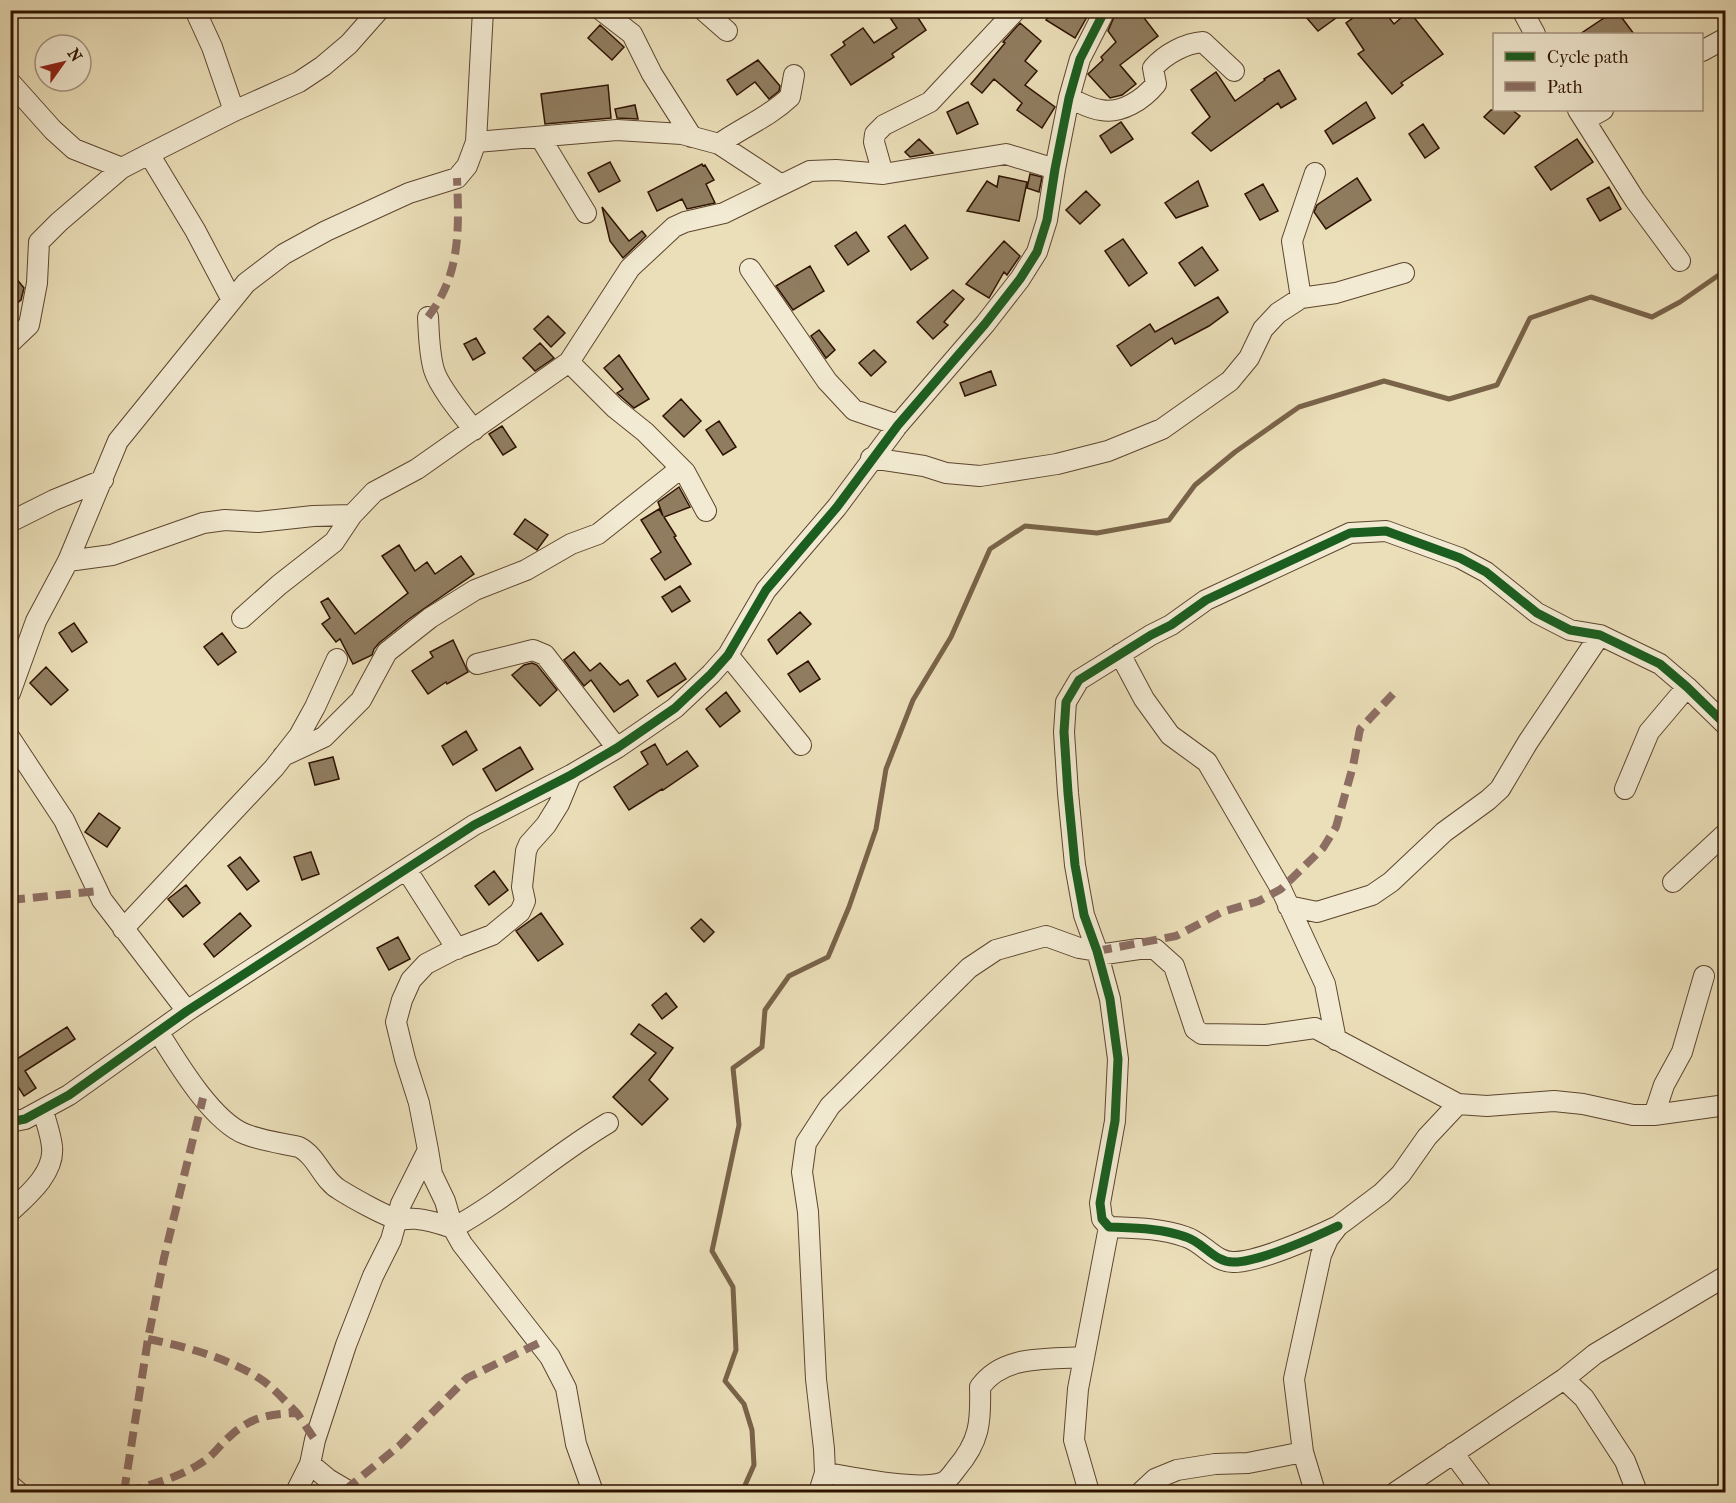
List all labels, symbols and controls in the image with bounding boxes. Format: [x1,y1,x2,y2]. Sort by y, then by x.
north arrow [33,33,93,93]
legend [1493,33,1703,111]
text: N [64,45,87,66]
text: Cycle path [1547,47,1628,68]
text: Path [1547,77,1583,98]

